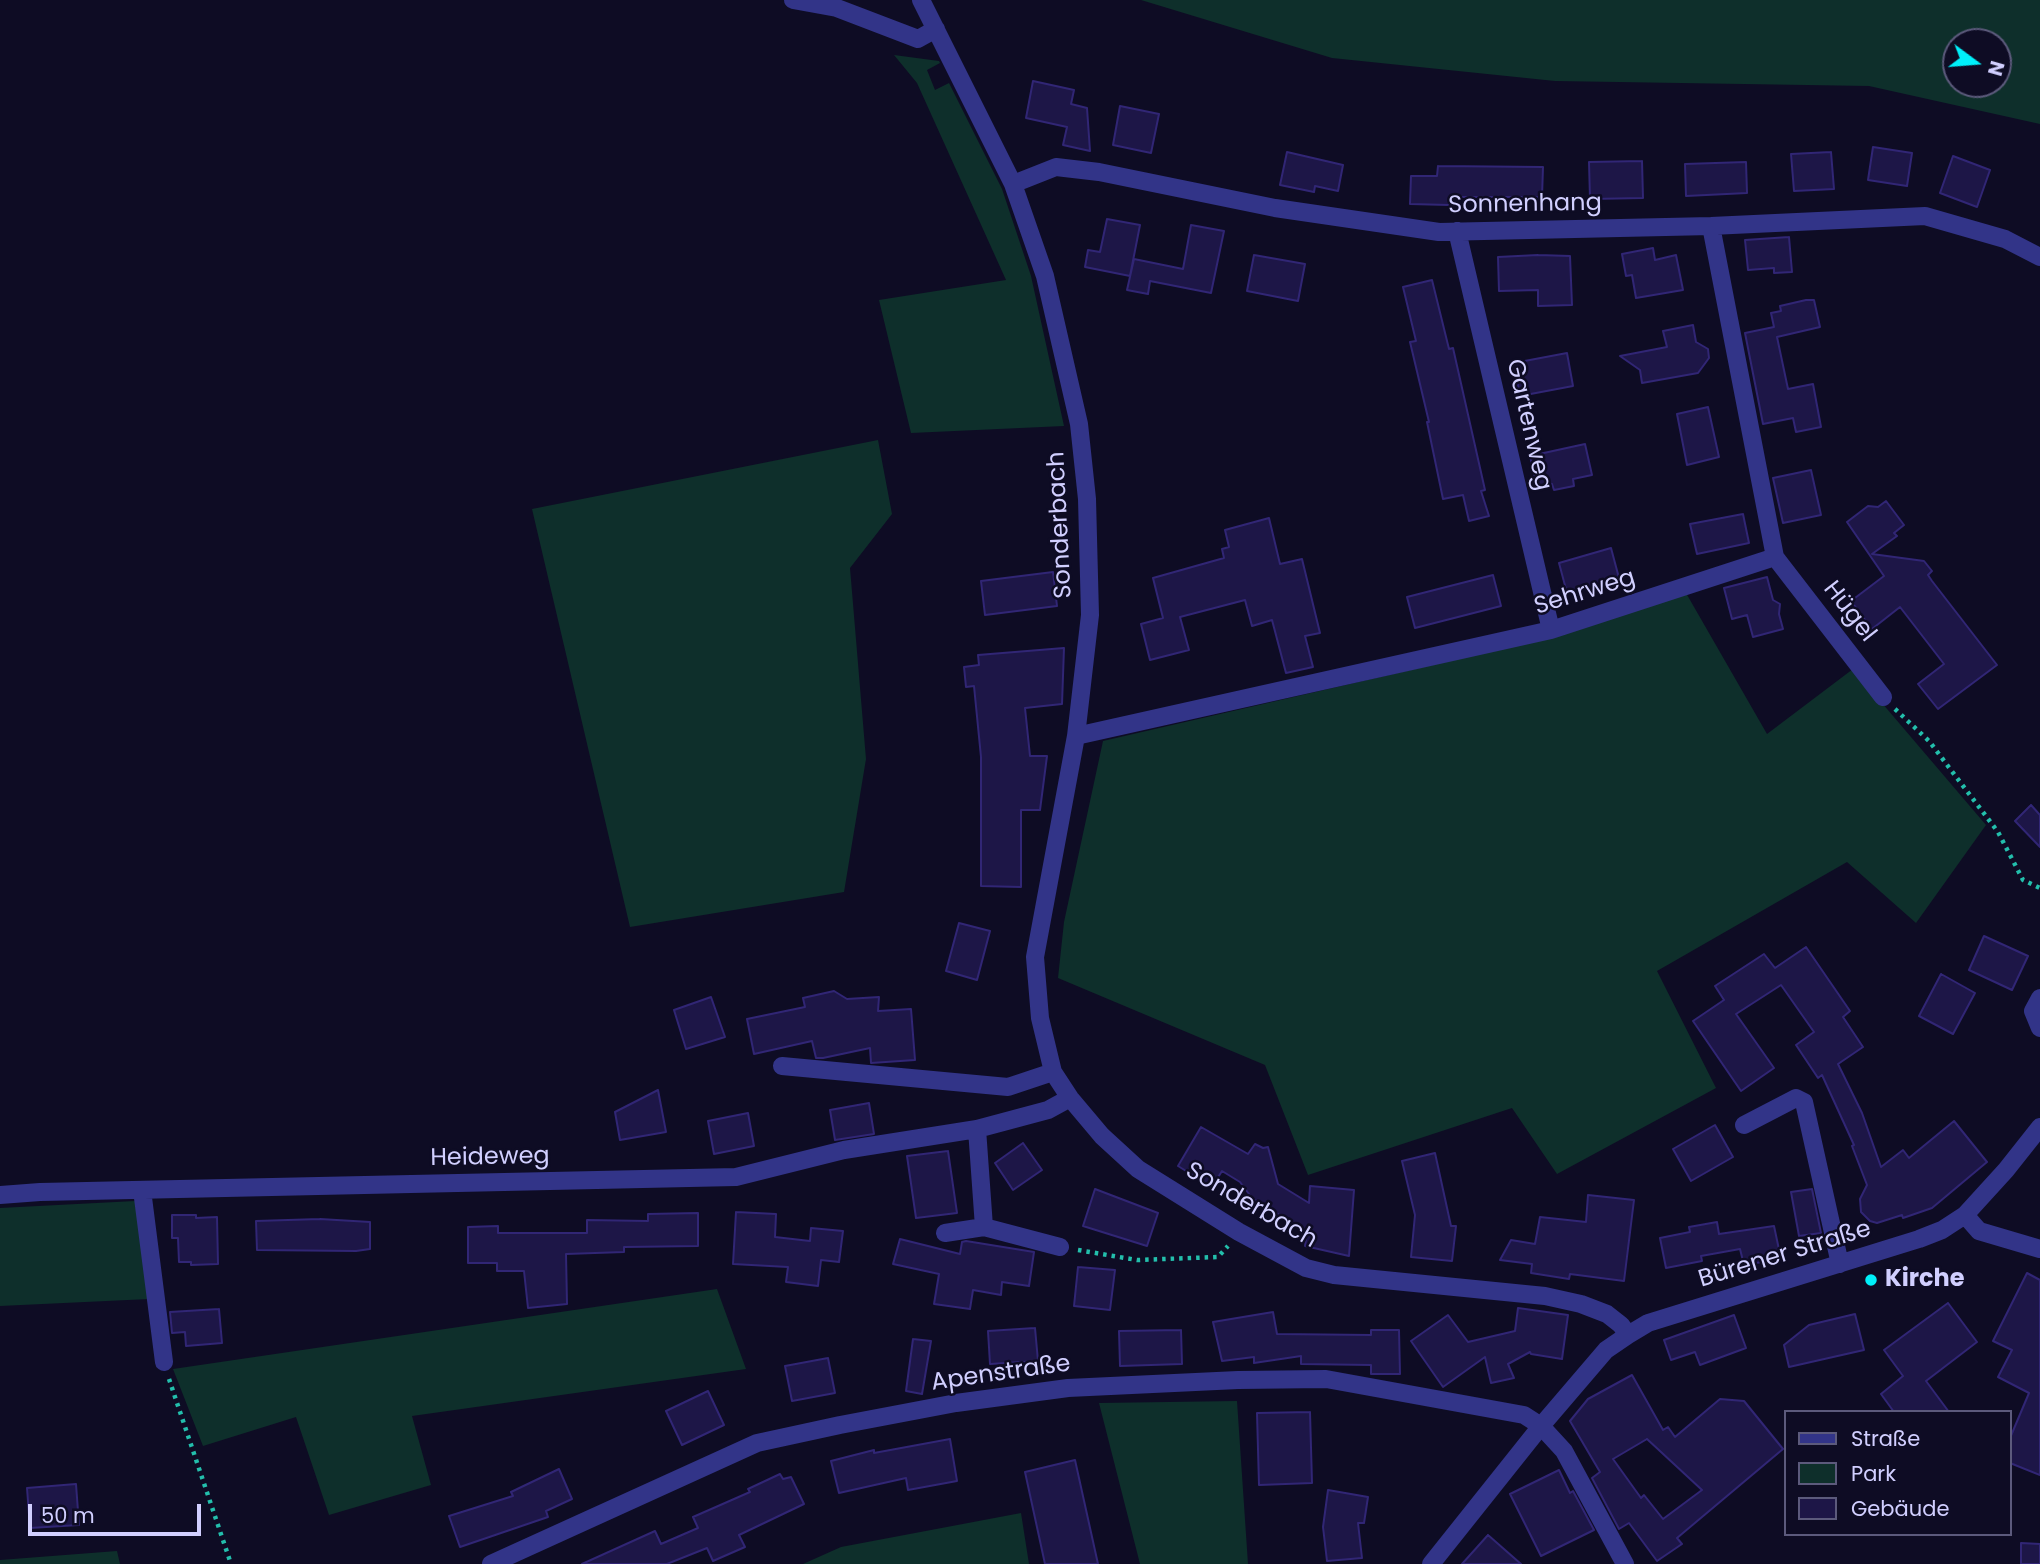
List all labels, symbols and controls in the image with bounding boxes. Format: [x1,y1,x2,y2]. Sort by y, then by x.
north arrow [1942,28,2012,98]
text: N [1981,58,2011,79]
street label: Sonnenhang [1448,189,1602,221]
street label: Gartenweg [1499,357,1557,493]
street label: Sonderbach [1043,451,1079,599]
street label: Sehrweg [1531,564,1639,622]
street label: Hügel [1816,576,1882,648]
street label: Heideweg [430,1143,550,1173]
street label: Sonderbach [1180,1157,1322,1255]
street label: Bürener Straße [1695,1215,1875,1295]
place label: Kirche [1885,1266,1965,1294]
marker: Kirche [1863,1272,1879,1288]
street label: Apenstraße [930,1350,1072,1398]
legend [1784,1410,2012,1536]
text: Straße [1851,1424,1920,1453]
text: Park [1851,1459,1896,1488]
scale bar [32,1490,205,1534]
text: Gebäude [1851,1494,1949,1523]
text: 50 m [41,1501,95,1530]

